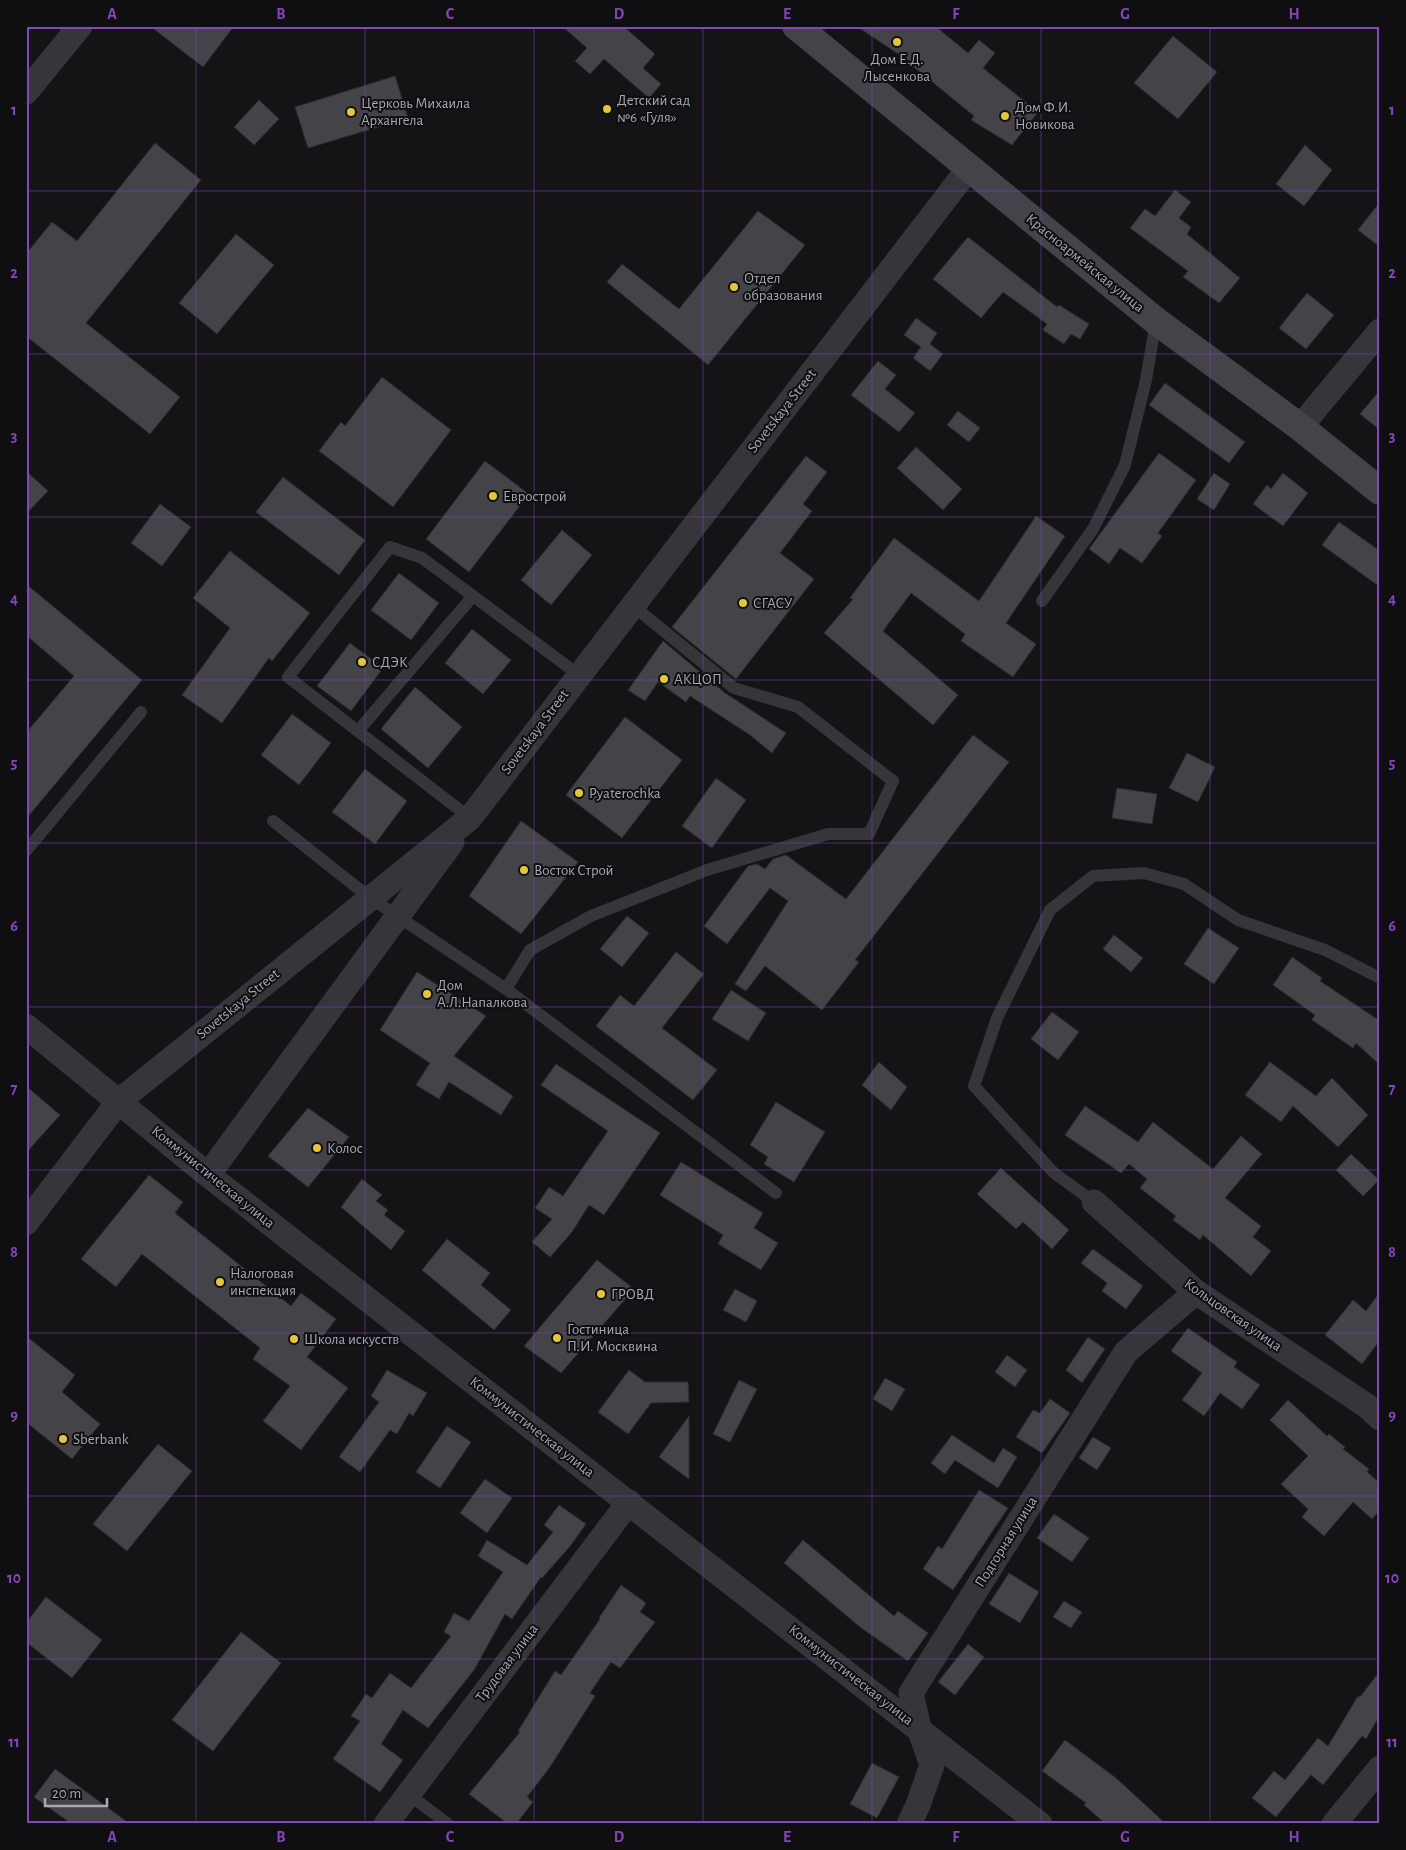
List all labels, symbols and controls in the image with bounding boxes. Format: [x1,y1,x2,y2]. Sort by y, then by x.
text: A [107,6,117,22]
text: B [276,6,286,22]
text: C [446,6,455,22]
text: D [614,6,625,22]
text: E [783,6,791,22]
text: F [952,6,960,22]
text: G [1120,6,1130,22]
text: H [1288,6,1300,22]
marker: Дом Е.Д. Лысенкова [891,36,903,48]
place label: Дом Е.Д. Лысенкова [864,52,930,84]
place label: Детский сад №6 «Гуля» [617,93,690,125]
place label: Церковь Михаила Архангела [361,96,470,128]
place label: Дом Ф.И. Новикова [1015,100,1075,132]
text: 1 [11,102,17,118]
text: 1 [1389,102,1395,118]
marker: Детский сад №6 «Гуля» [601,103,613,115]
marker: Церковь Михаила Архангела [345,106,357,118]
marker: Дом Ф.И. Новикова [999,110,1011,122]
street label: Красноармейская улица [1023,211,1147,315]
text: 2 [10,265,18,281]
text: 2 [1388,265,1396,281]
place label: Отдел образования [744,271,823,303]
marker: Отдел образования [728,281,740,293]
street label: Sovetskaya Street [745,366,819,456]
text: 3 [11,428,18,444]
text: 3 [1389,428,1396,444]
place label: Еврострой [503,489,567,504]
marker: Еврострой [487,490,499,502]
text: 4 [10,591,18,607]
text: 4 [1388,591,1396,607]
place label: СГАСУ [753,596,793,611]
marker: СГАСУ [737,597,749,609]
place label: СДЭК [372,655,408,670]
marker: СДЭК [356,656,368,668]
place label: АКЦОП [674,672,722,687]
marker: АКЦОП [658,673,670,685]
street label: Sovetskaya Street [498,687,572,777]
text: 5 [11,755,18,771]
text: 5 [1389,755,1396,771]
place label: Pyaterochka [589,786,661,801]
marker: Pyaterochka [573,787,585,799]
place label: Восток Строй [534,863,614,878]
marker: Восток Строй [518,864,530,876]
text: 6 [10,918,18,934]
text: 6 [1388,918,1396,934]
street label: Sovetskaya Street [194,966,282,1042]
place label: Дом А.Л.Напалкова [437,978,527,1010]
marker: Дом А.Л.Напалкова [421,988,433,1000]
text: 7 [11,1081,18,1097]
text: 7 [1389,1081,1396,1097]
street label: Коммунистическая улица [149,1123,277,1231]
place label: Колос [327,1141,363,1156]
marker: Колос [311,1142,323,1154]
text: 8 [10,1244,18,1260]
text: 8 [1388,1244,1396,1260]
place label: Налоговая инспекция [230,1266,296,1298]
marker: Налоговая инспекция [214,1276,226,1288]
street label: Кольцовская улица [1182,1276,1285,1354]
place label: ГРОВД [611,1287,654,1302]
marker: ГРОВД [595,1288,607,1300]
place label: Гостиница П.И. Москвина [567,1322,658,1354]
place label: Школа искусств [304,1332,399,1347]
marker: Гостиница П.И. Москвина [551,1332,563,1344]
marker: Школа искусств [288,1333,300,1345]
street label: Коммунистическая улица [467,1374,597,1480]
text: 9 [10,1407,18,1423]
text: 9 [1388,1407,1396,1423]
place label: Sberbank [73,1432,129,1447]
marker: Sberbank [57,1433,69,1445]
street label: Подгорная улица [972,1494,1040,1590]
text: 10 [7,1570,21,1586]
text: 10 [1385,1570,1399,1586]
street label: Трудовая улица [473,1621,541,1705]
street label: Коммунистическая улица [786,1622,916,1728]
text: 11 [8,1734,20,1750]
text: 11 [1386,1734,1398,1750]
scale bar [45,1775,108,1807]
text: 20 m [52,1786,81,1801]
text: A [107,1829,117,1845]
text: B [276,1829,286,1845]
text: C [446,1829,455,1845]
text: D [614,1829,625,1845]
text: E [783,1829,791,1845]
text: F [952,1829,960,1845]
text: G [1120,1829,1130,1845]
text: H [1288,1829,1300,1845]

